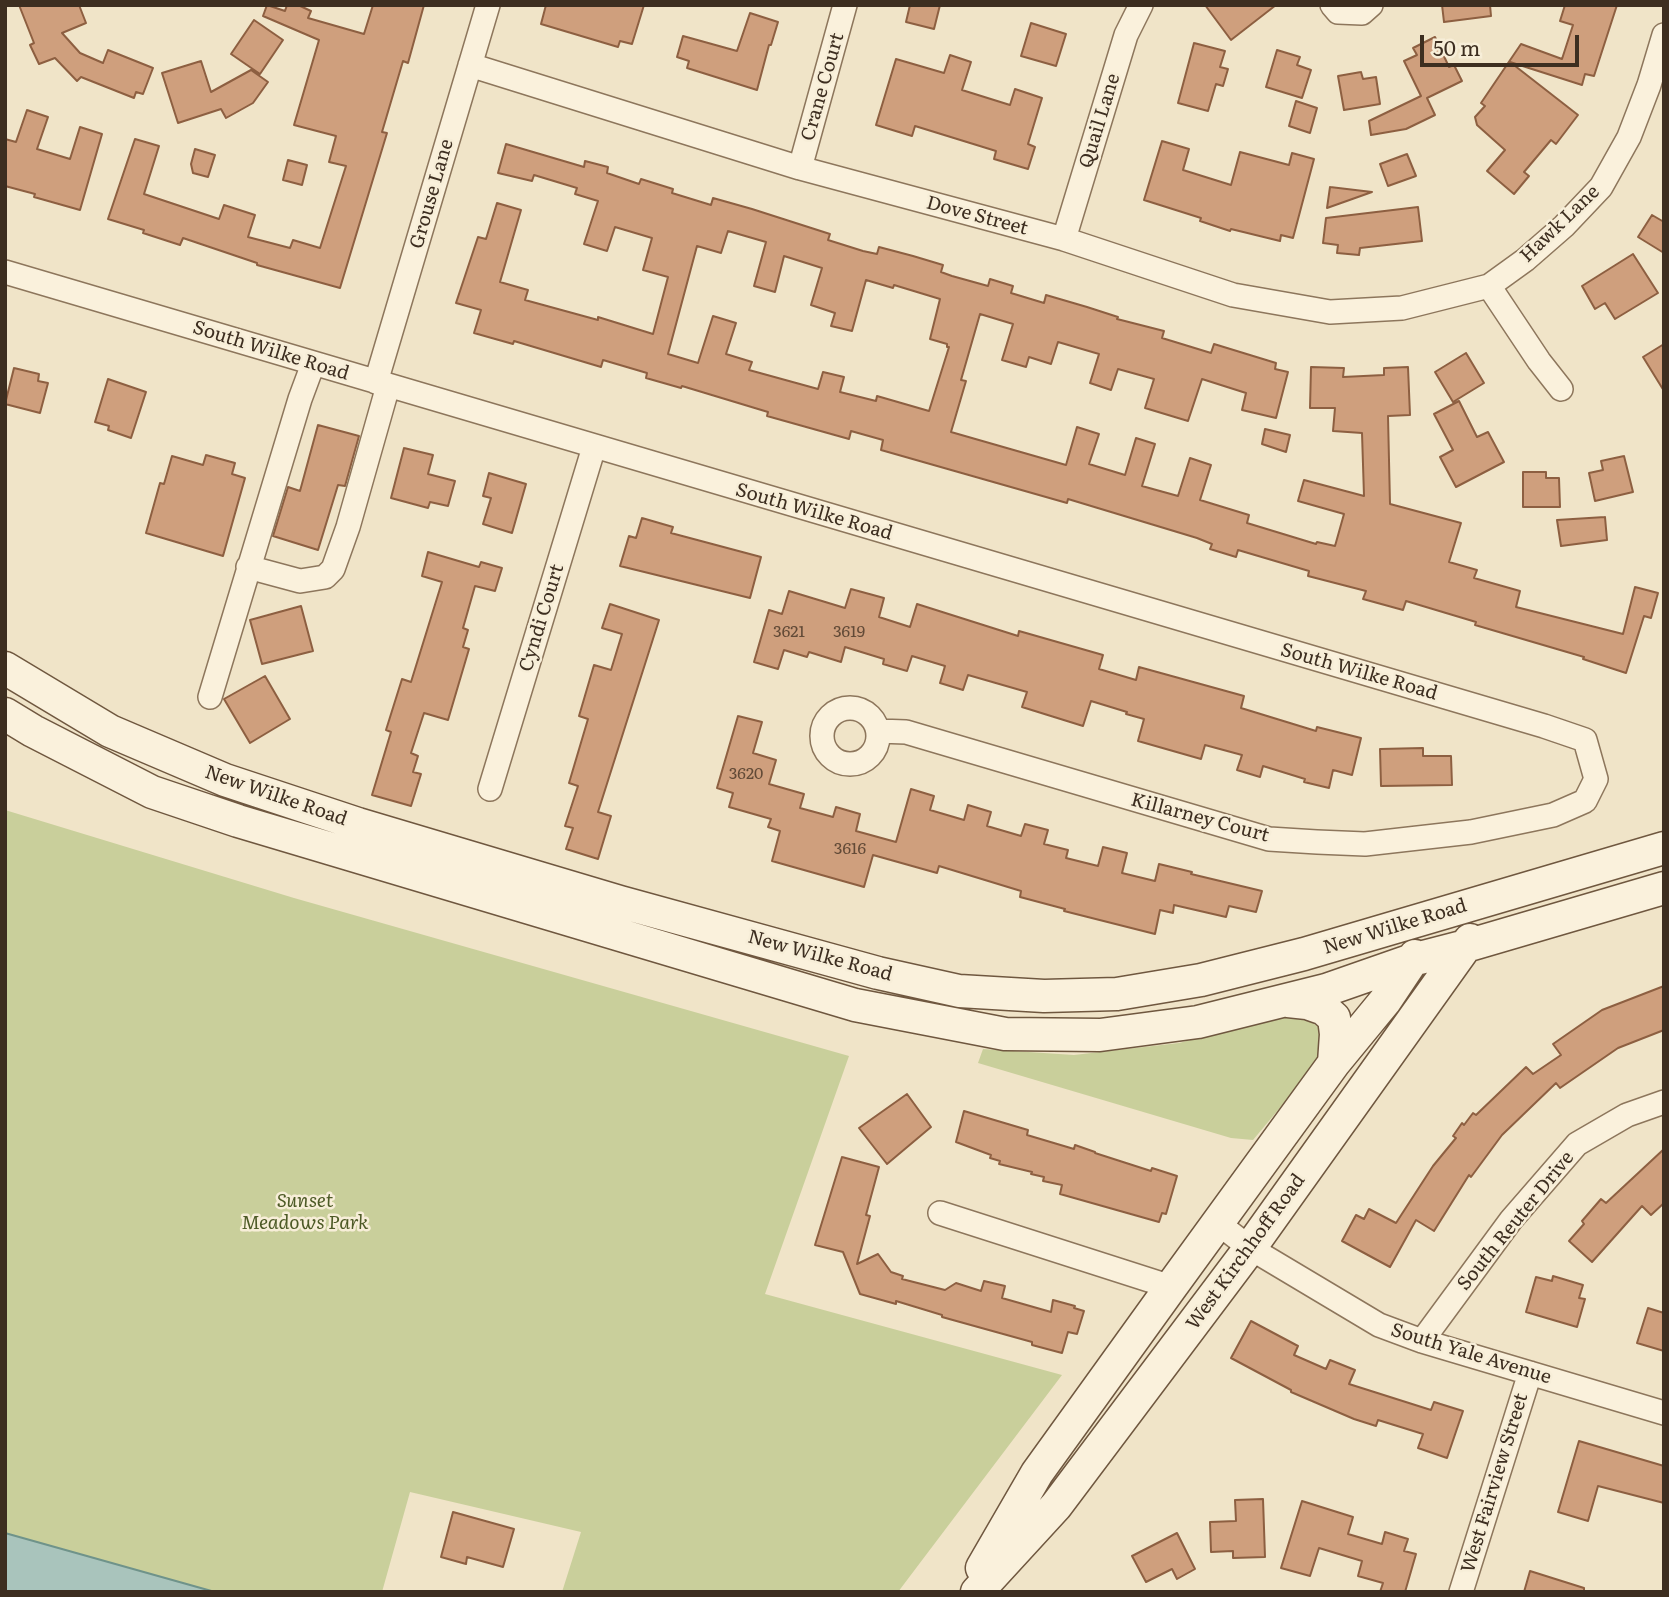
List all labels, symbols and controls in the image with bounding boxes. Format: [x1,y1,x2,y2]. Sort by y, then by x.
scale bar [1424,21,1583,65]
street label: Crane Court [797,30,849,144]
text: 50 m [1433,31,1480,62]
street label: Quail Lane [1075,71,1125,171]
street label: Grouse Lane [405,137,459,251]
street label: Hawk Lane [1516,181,1604,267]
street label: Dove Street [924,192,1030,240]
street label: South Wilke Road [190,316,352,386]
street label: South Wilke Road [733,479,895,545]
street label: Cyndi Court [515,562,569,674]
house number: 3621 [773,622,805,642]
house number: 3619 [833,622,865,642]
street label: South Wilke Road [1278,639,1440,705]
street label: New Wilke Road [202,761,350,831]
house number: 3620 [729,764,763,784]
street label: Killarney Court [1128,789,1272,847]
house number: 3616 [834,839,866,859]
street label: New Wilke Road [1320,894,1470,960]
street label: New Wilke Road [745,926,895,986]
street label: South Reuter Drive [1453,1147,1579,1295]
street label: West Kirchhoff Road [1182,1170,1310,1334]
park label: Sunset Meadows Park [241,1190,369,1234]
street label: South Yale Avenue [1388,1319,1554,1389]
street label: West Fairview Street [1457,1390,1533,1576]

